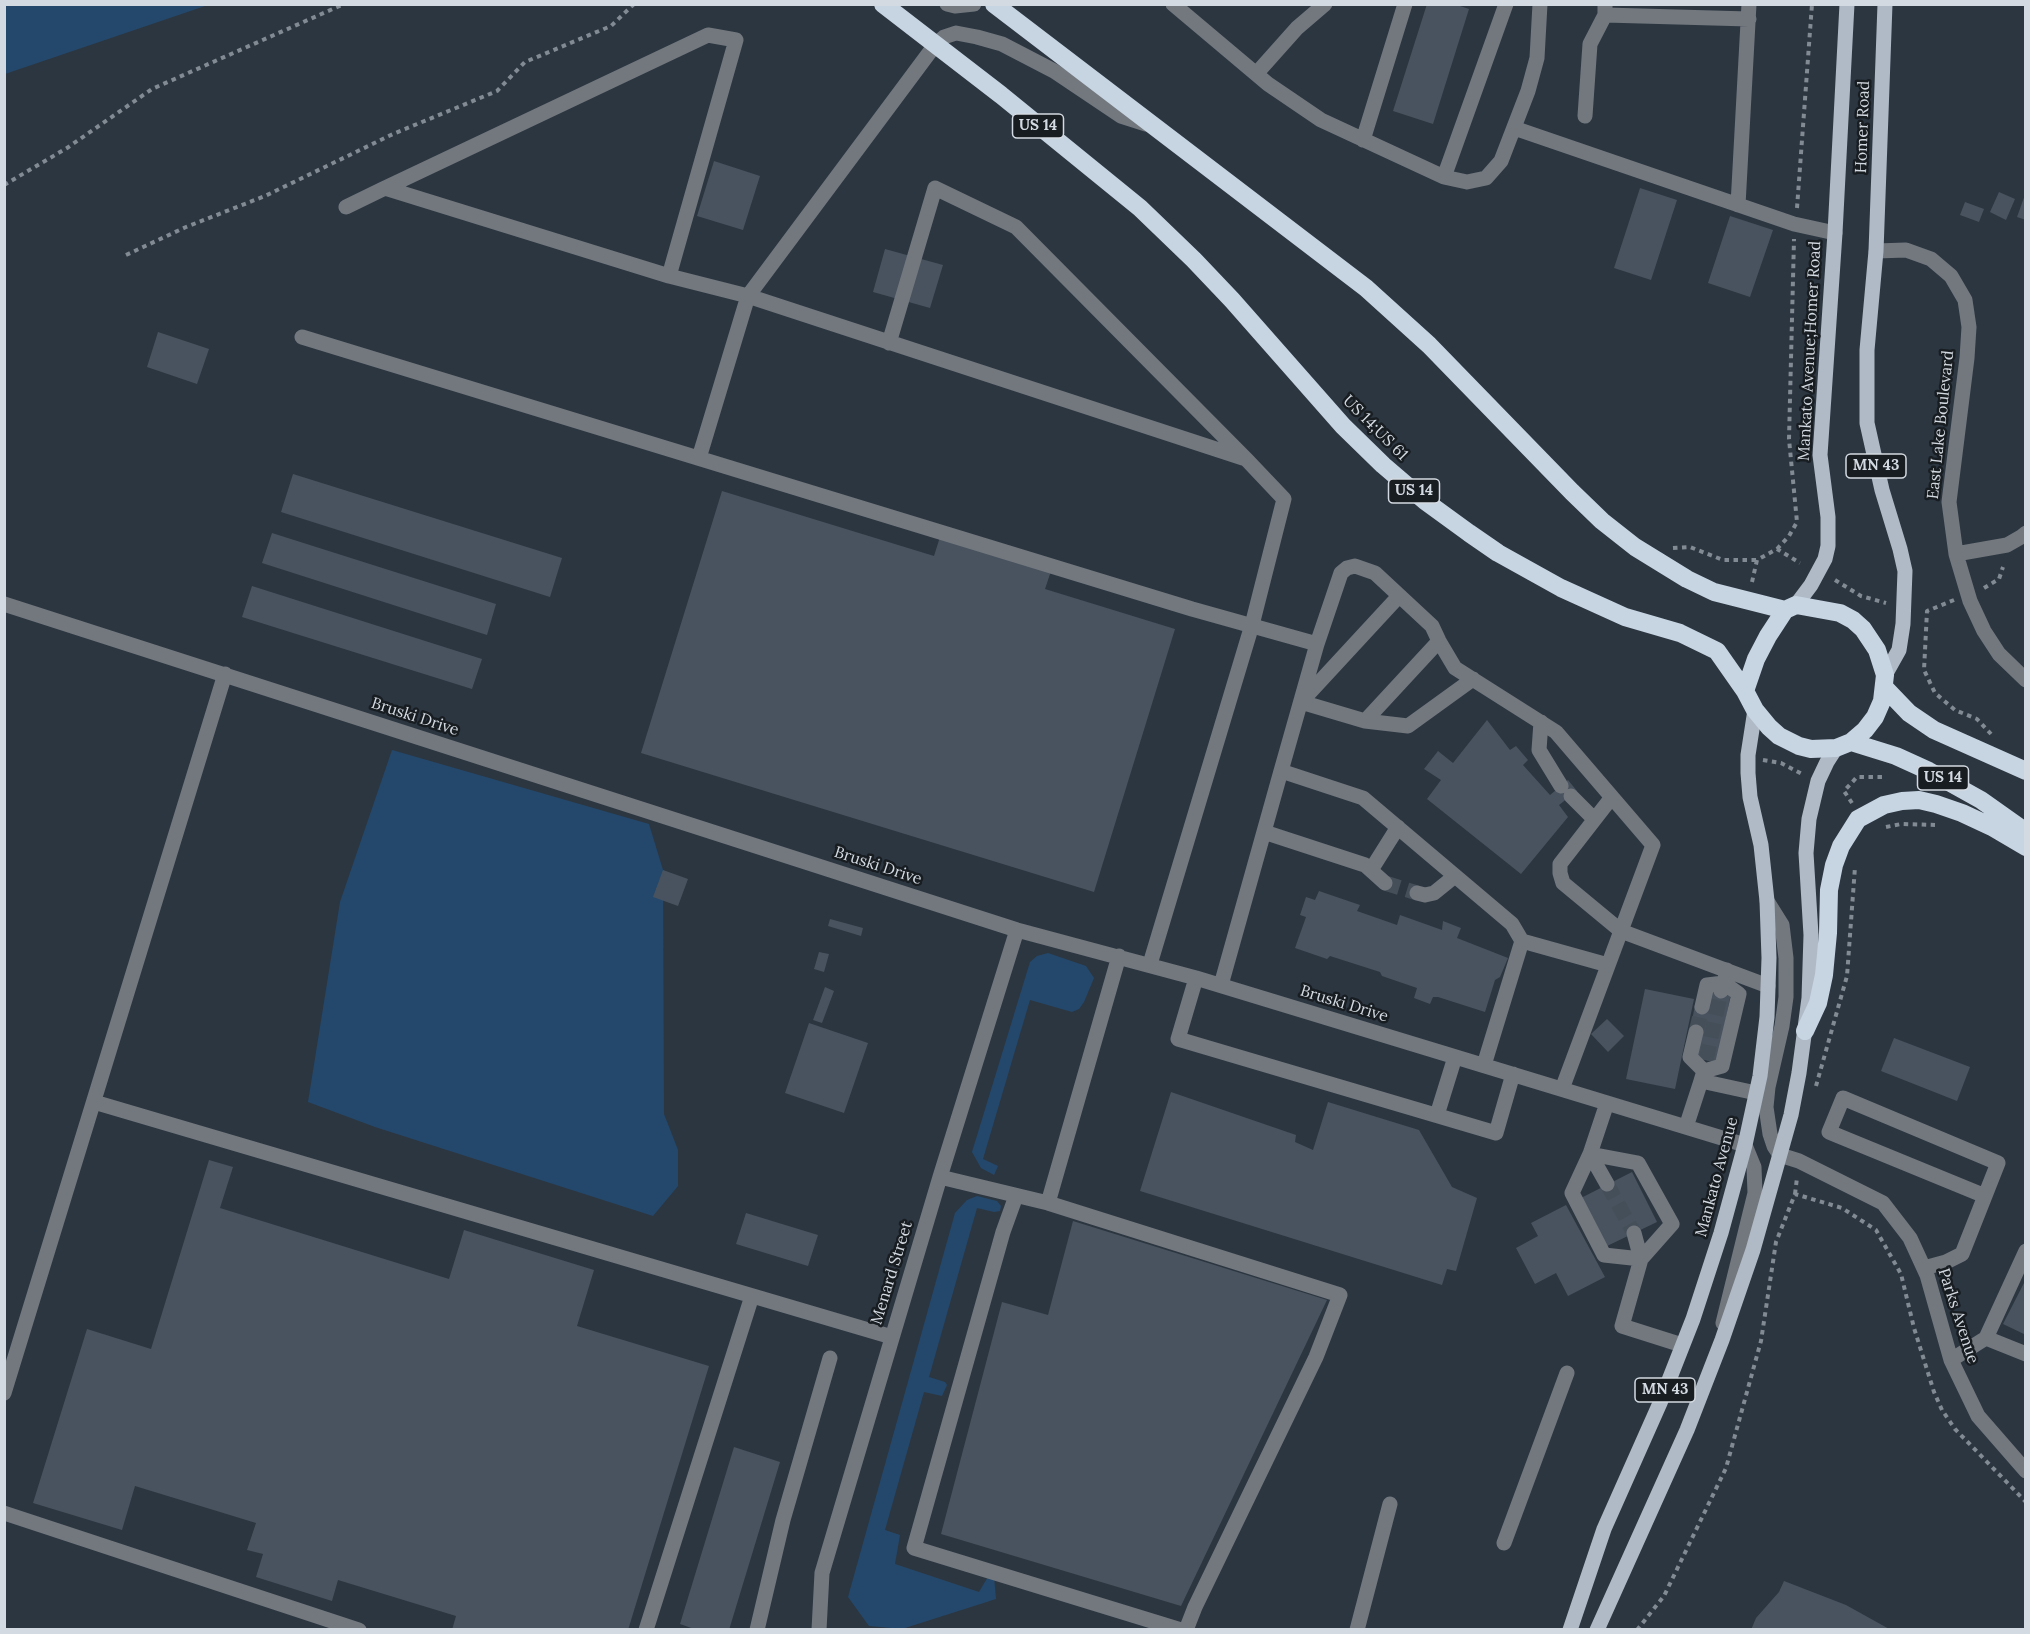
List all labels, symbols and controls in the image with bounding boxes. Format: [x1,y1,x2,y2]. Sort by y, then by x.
street label: Homer Road [1852,80,1874,174]
road number: US 14 [1012,114,1064,138]
street label: Mankato Avenue;Homer Road [1795,240,1825,462]
street label: East Lake Boulevard [1924,350,1958,500]
street label: US 14;US 61 [1338,391,1412,465]
road number: MN 43 [1846,454,1906,478]
road number: US 14 [1388,479,1440,503]
street label: Bruski Drive [369,694,461,740]
road number: US 14 [1918,766,1968,790]
street label: Bruski Drive [832,843,924,889]
street label: Bruski Drive [1298,982,1390,1026]
street label: Mankato Avenue [1692,1115,1742,1239]
street label: Menard Street [867,1219,917,1327]
street label: Parks Avenue [1934,1266,1982,1366]
road number: MN 43 [1635,1378,1695,1402]

